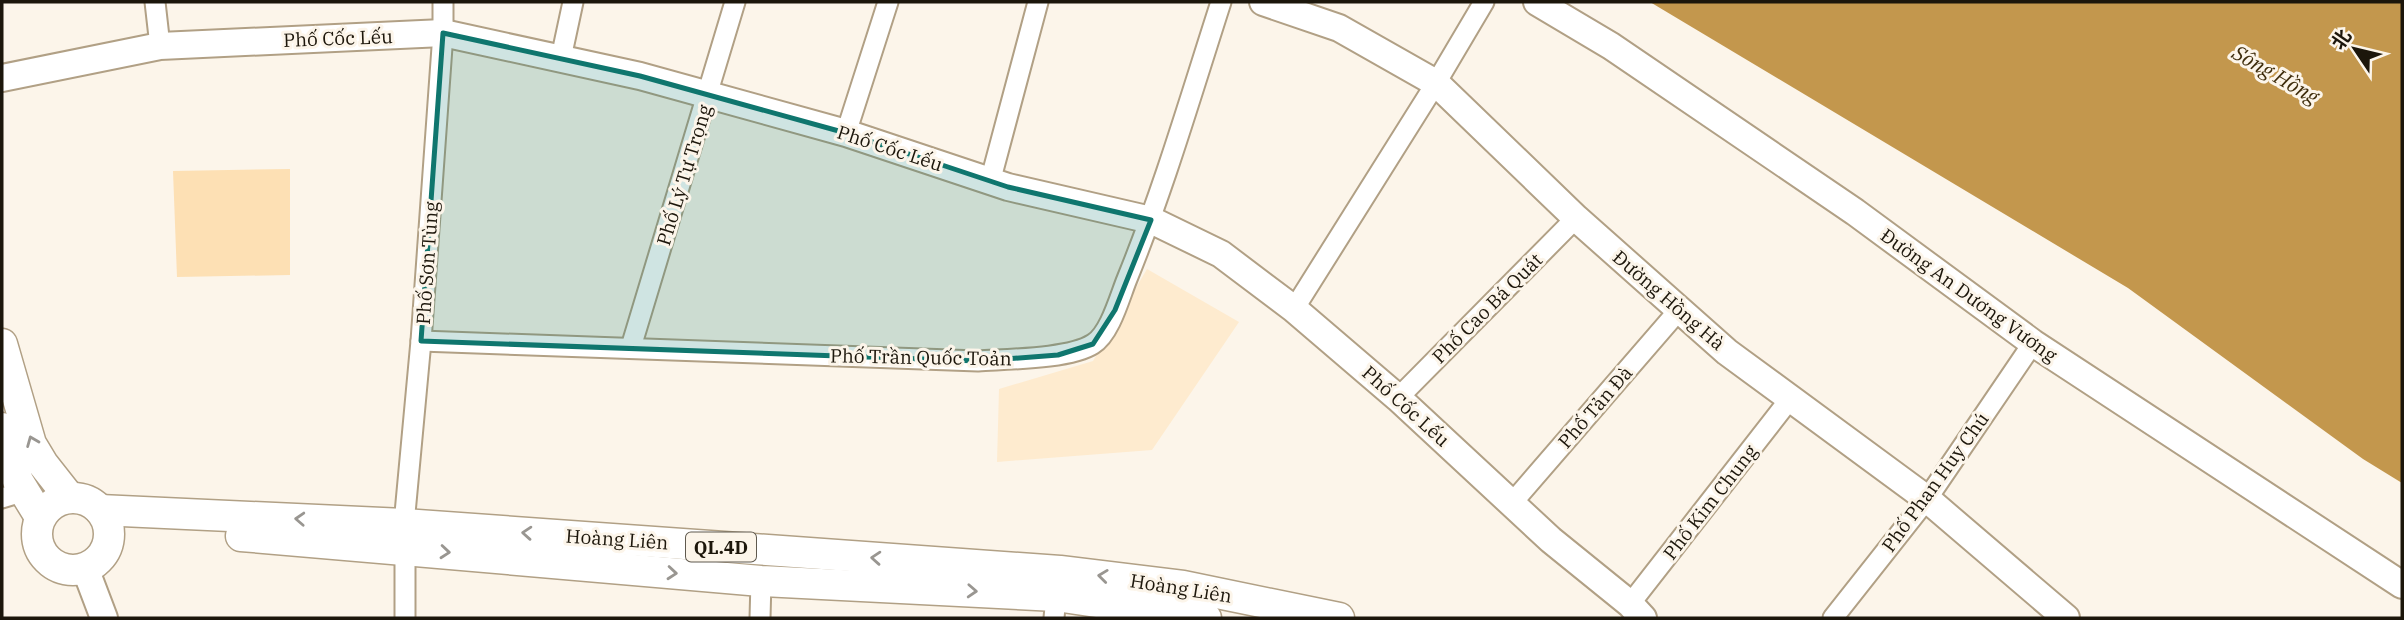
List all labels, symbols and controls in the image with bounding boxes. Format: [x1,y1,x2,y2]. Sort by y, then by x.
north arrow [2320,14,2390,84]
street label: Phố Cốc Lếu [283,24,393,52]
text: 北 [2326,25,2356,54]
water label: Sông Hồng [2227,37,2325,111]
street label: Phố Lý Tự Trọng [651,101,717,248]
street label: Phố Cốc Lếu [834,120,946,176]
street label: Phố Sơn Tùng [411,200,443,325]
street label: Đường An Dương Vương [1876,223,2062,367]
street label: Đường Hồng Hà [1608,245,1730,355]
street label: Phố Cao Bá Quát [1427,248,1547,368]
street label: Phố Trần Quốc Toản [830,343,1012,371]
street label: Phố Cốc Lếu [1357,360,1455,452]
street label: Phố Tản Đà [1553,361,1637,453]
street label: Phố Phan Huy Chú [1876,407,1994,556]
one-way arrow [26,435,40,447]
street label: Phố Kim Chung [1658,439,1763,564]
one-way arrow [294,511,305,526]
street label: Hoàng Liên [565,523,669,555]
one-way arrow [521,526,532,541]
road number: QL.4D [686,532,756,562]
one-way arrow [440,544,451,559]
one-way arrow [870,551,881,566]
one-way arrow [666,565,677,580]
one-way arrow [1097,568,1109,583]
street label: Hoàng Liên [1128,568,1234,608]
one-way arrow [967,584,978,599]

